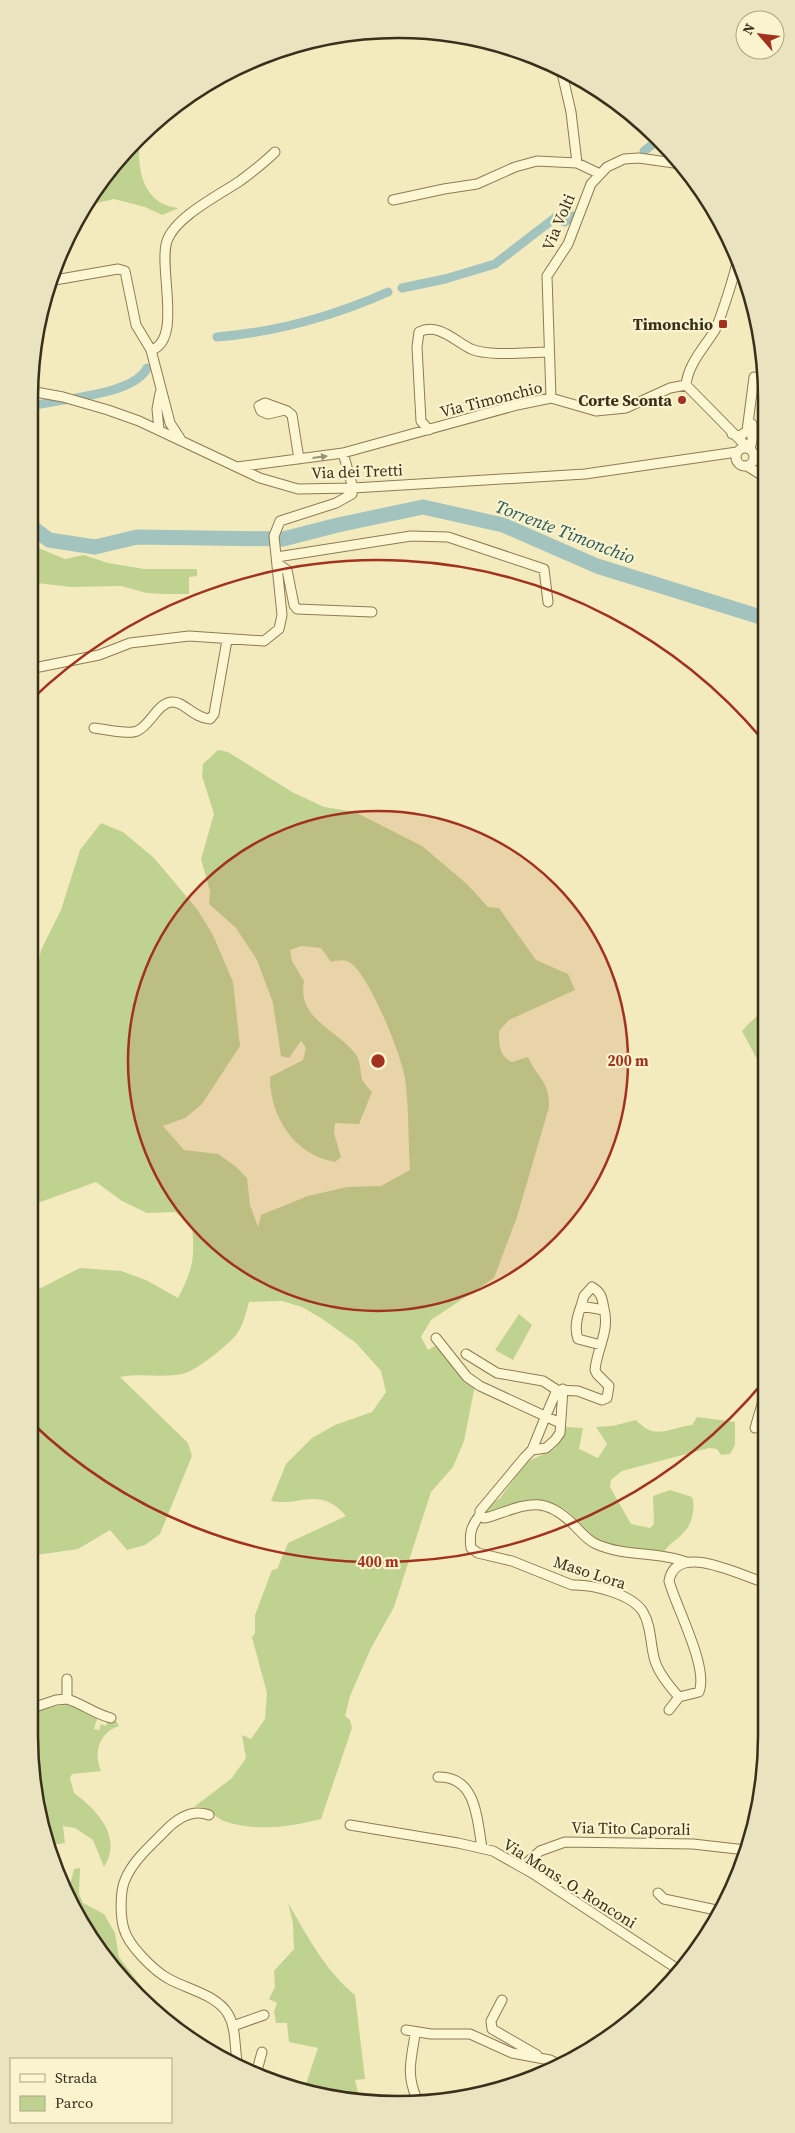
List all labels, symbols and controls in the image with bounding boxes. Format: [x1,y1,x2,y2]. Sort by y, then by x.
north arrow [735,10,785,60]
text: N [737,20,760,38]
street label: Via Volti [536,190,580,254]
place label: Timonchio [633,313,713,335]
marker: Timonchio [717,318,729,330]
street label: Via Timonchio [438,376,545,422]
place label: Corte Sconta [578,389,672,411]
marker: Corte Sconta [676,394,688,406]
one-way arrow [312,452,328,460]
street label: Via dei Tretti [311,458,403,484]
water label: Torrente Timonchio [492,493,639,570]
text: 200 m [607,1050,649,1071]
centre of rings [369,1052,387,1070]
street label: Maso Lora [551,1550,630,1594]
text: 400 m [357,1551,399,1572]
street label: Via Tito Caporali [571,1816,691,1840]
street label: Via Mons. O. Ronconi [499,1833,641,1933]
legend [10,2058,172,2123]
text: Strada [55,2067,98,2088]
text: Parco [55,2092,93,2113]

